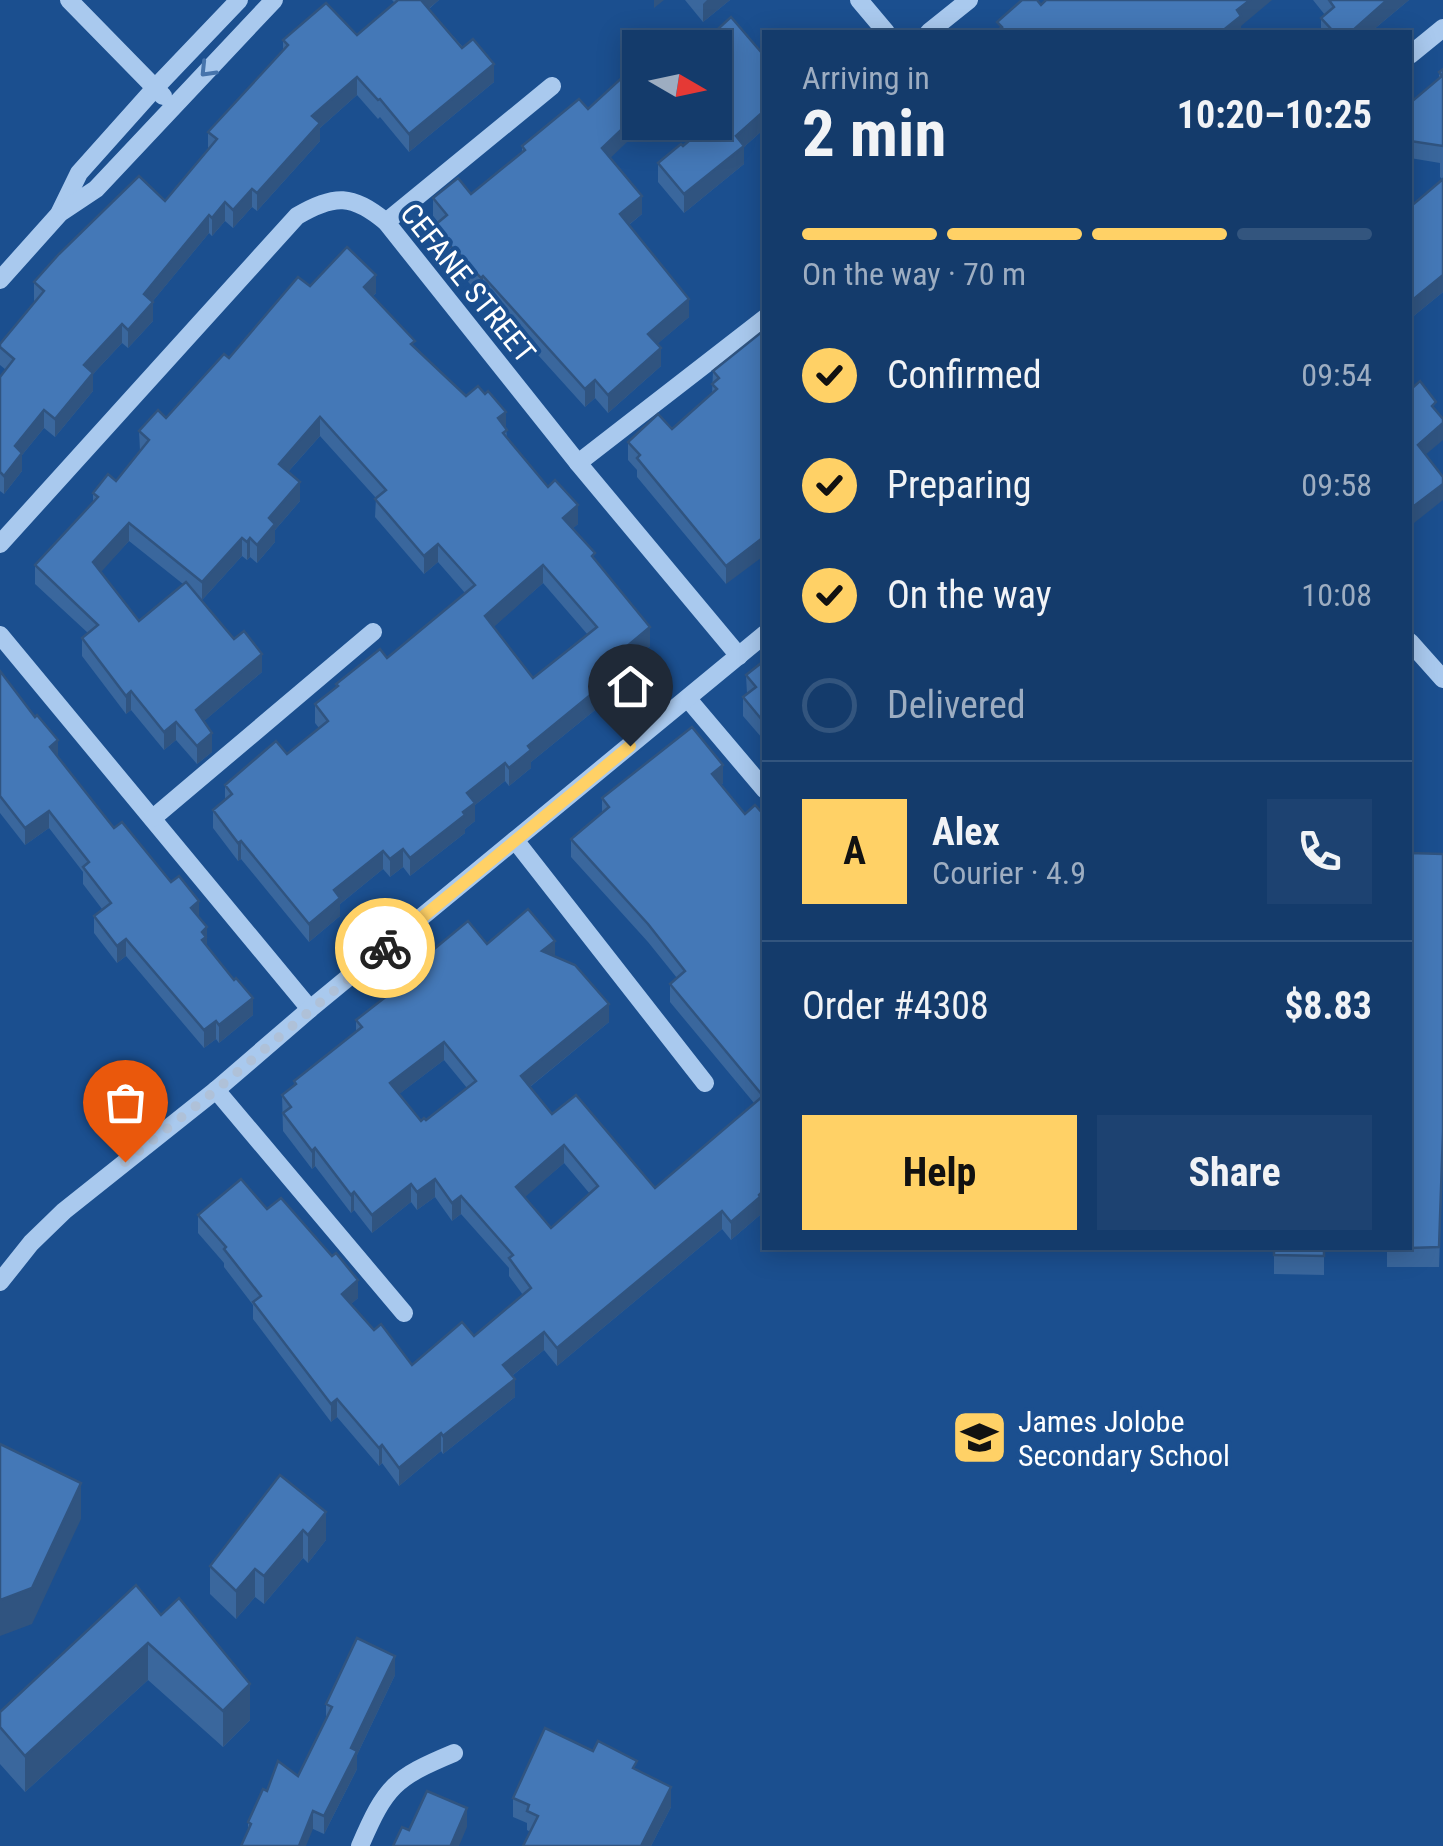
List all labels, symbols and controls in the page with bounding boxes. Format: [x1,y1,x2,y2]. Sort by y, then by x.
north arrow [622,30,732,140]
map controls [622,30,732,140]
one-way arrow [201,59,219,77]
text: Arriving in [802,59,930,97]
text: 10:20–10:25 [1177,93,1372,137]
text: 2 min [802,96,946,172]
street label: CEFANE STREET [393,196,543,370]
text: On the way · 70 m [802,255,1026,293]
icon: check [802,348,857,403]
text: Confirmed [887,353,1042,397]
text: 09:54 [1301,356,1372,394]
icon: check [802,458,857,513]
text: Preparing [887,463,1032,507]
text: 09:58 [1301,466,1372,504]
icon: check [802,568,857,623]
text: On the way [887,573,1052,617]
text: 10:08 [1301,576,1372,614]
pin [588,644,673,747]
icon: home [603,659,658,714]
text: Delivered [887,683,1026,727]
button: phone [1267,799,1372,904]
text: Alex [932,810,1000,854]
text: A [843,829,866,873]
text: Courier · 4.9 [932,854,1086,892]
courier [335,898,435,998]
icon: bike [358,921,413,976]
text: Order #4308 [802,984,989,1028]
text: $8.83 [1284,984,1372,1028]
pin [83,1060,168,1163]
icon: bag [98,1075,153,1130]
button: Help [802,1115,1077,1230]
button: Share [1097,1115,1372,1230]
place label: James Jolobe Secondary School [1018,1404,1230,1473]
school or university icon: James Jolobe Secondary School [949,1408,1009,1468]

